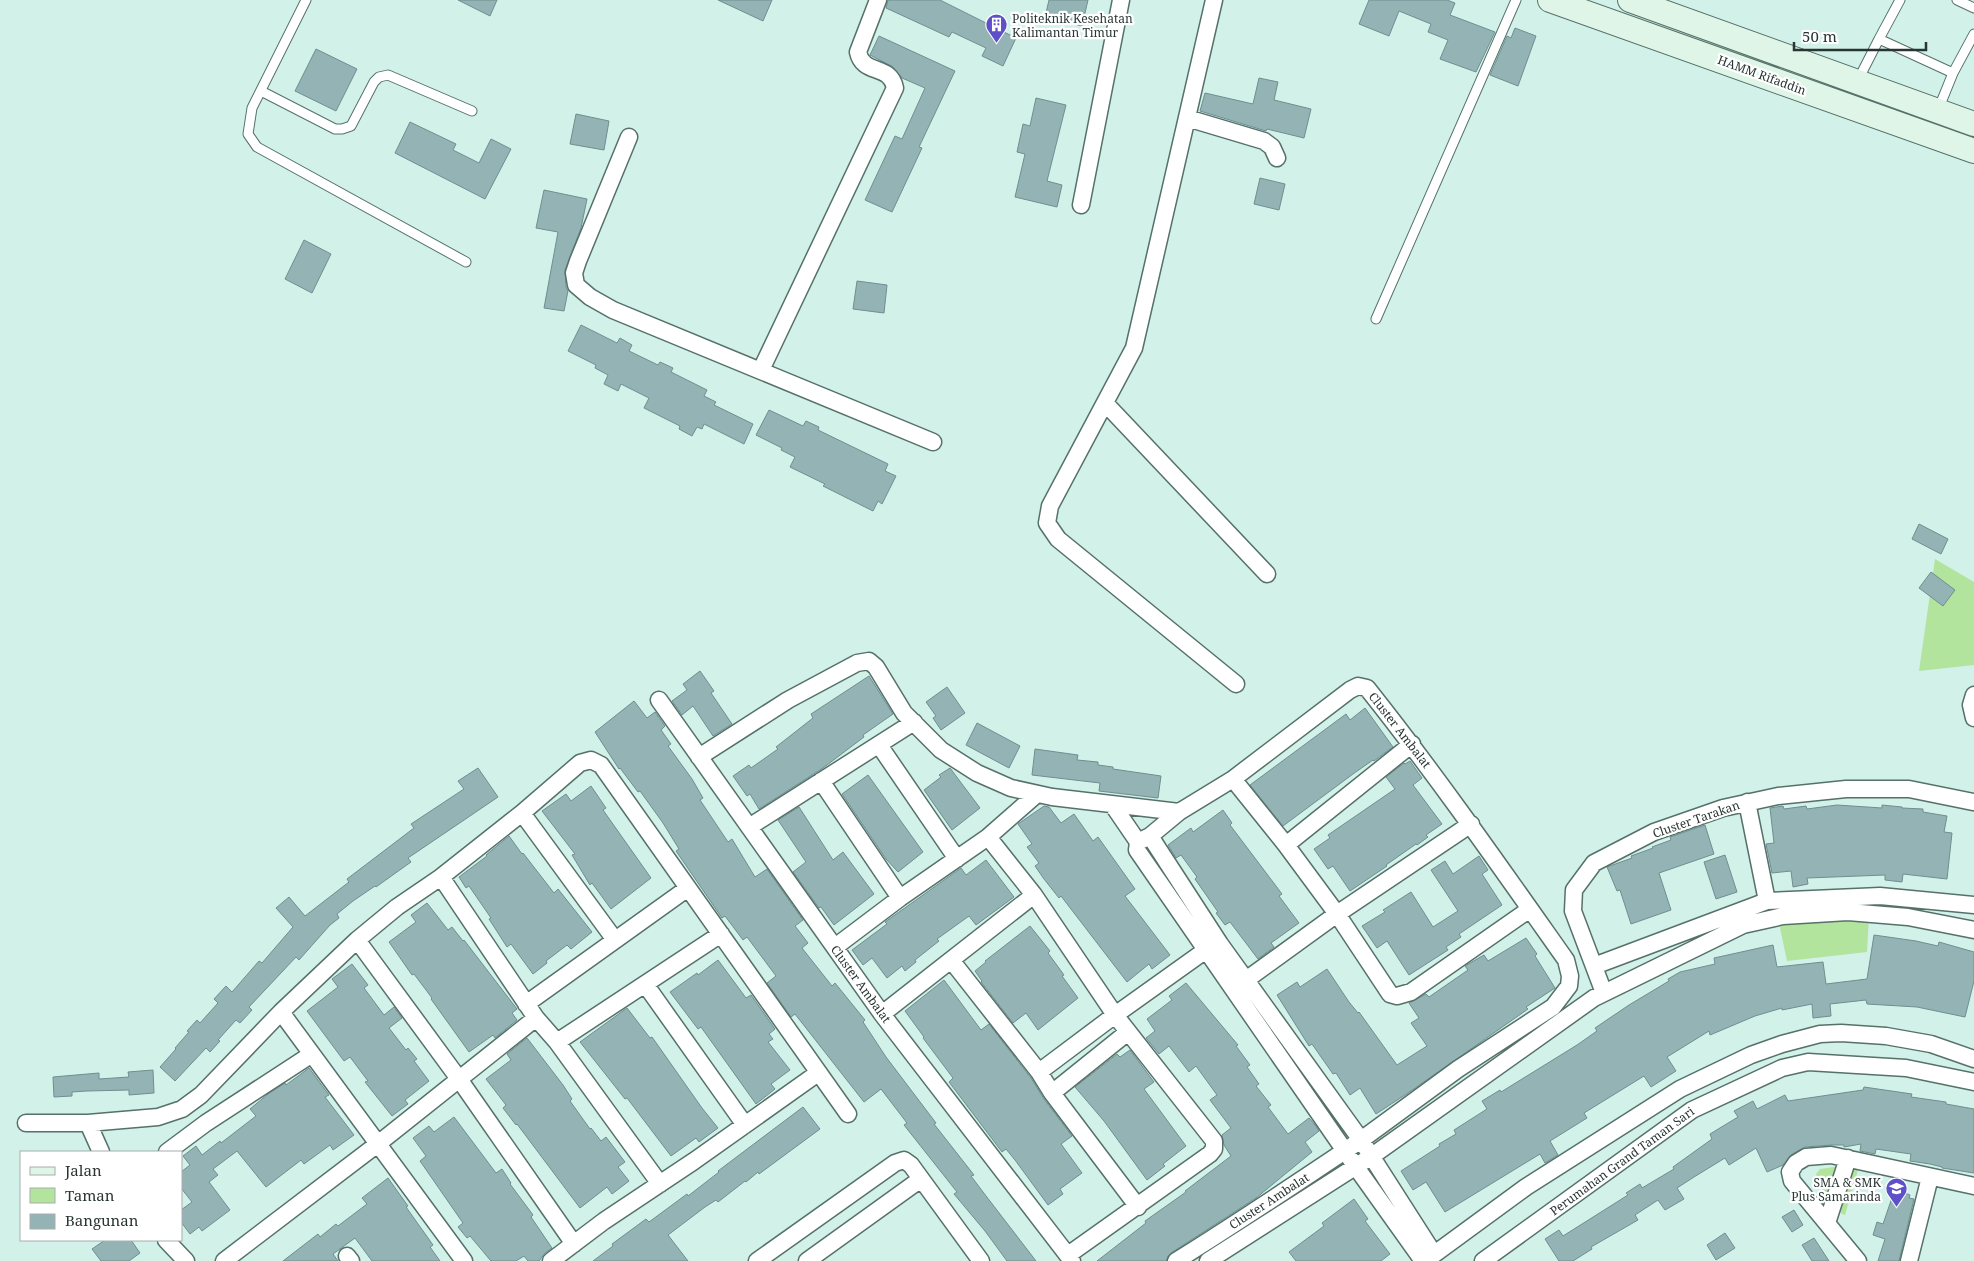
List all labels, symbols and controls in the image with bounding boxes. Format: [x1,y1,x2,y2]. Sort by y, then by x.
place label: Politeknik Kesehatan Kalimantan Timur [1012,10,1133,41]
building icon: Politeknik Kesehatan Kalimantan Timur [984,13,1008,44]
scale bar [1794,20,1926,52]
text: 50 m [1802,26,1837,46]
street label: HAMM Rifaddin [1715,51,1809,99]
street label: Cluster Ambalat [1365,688,1435,772]
street label: Cluster Tarakan [1650,796,1742,842]
street label: Cluster Ambalat [827,942,895,1026]
street label: Perumahan Grand Taman Sari [1546,1103,1698,1219]
legend [20,1151,182,1241]
text: Jalan [64,1160,102,1180]
street label: Cluster Ambalat [1226,1169,1312,1233]
place label: SMA & SMK Plus Samarinda [1791,1174,1882,1205]
school or university icon: SMA & SMK Plus Samarinda [1885,1177,1909,1208]
text: Taman [65,1185,115,1205]
text: Bangunan [65,1210,139,1230]

